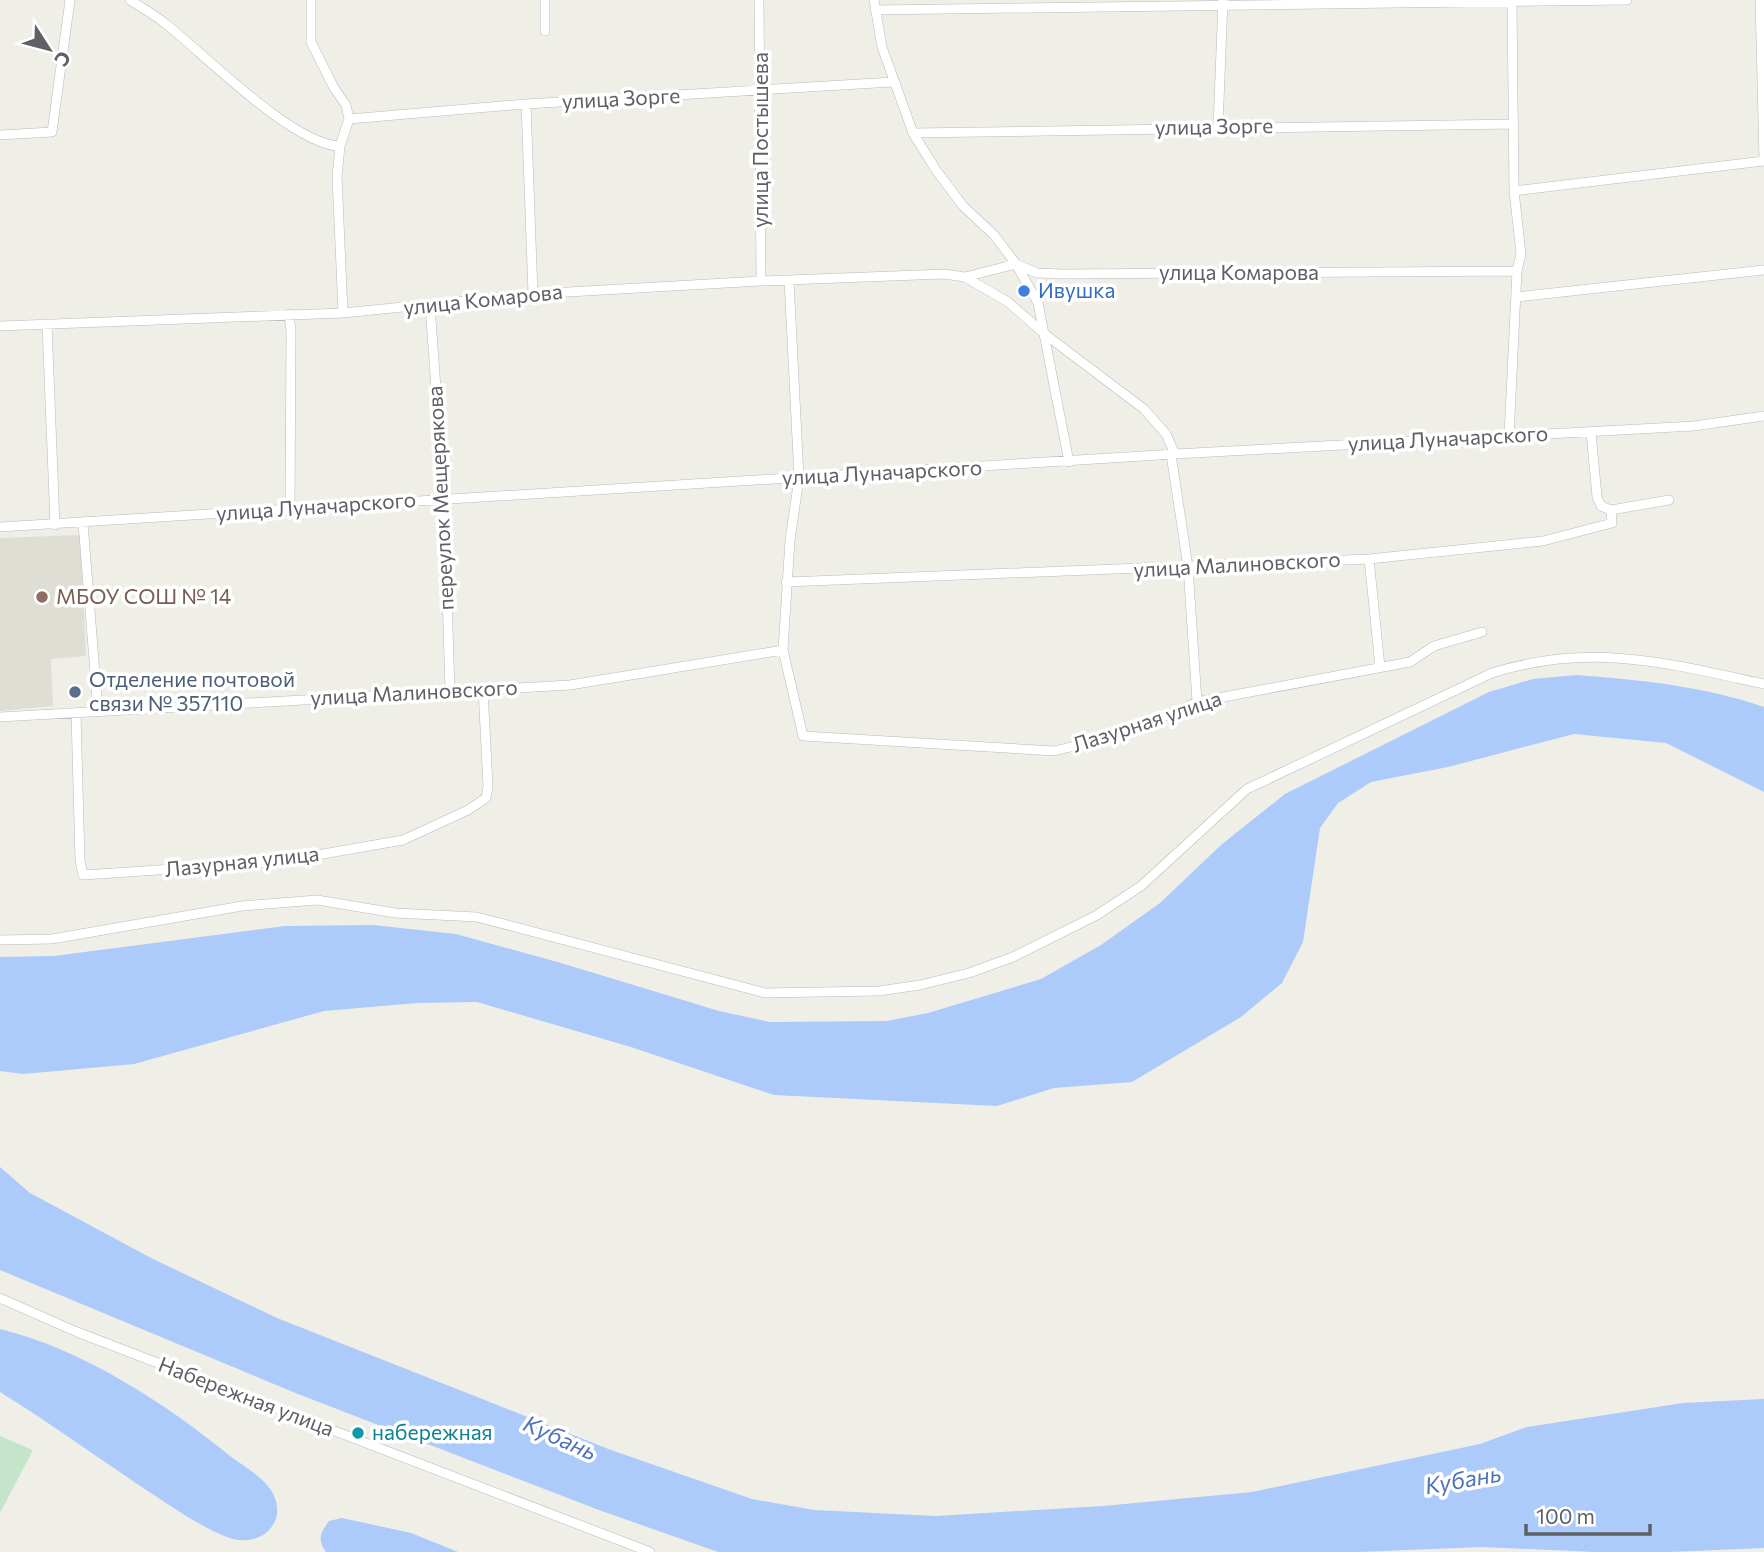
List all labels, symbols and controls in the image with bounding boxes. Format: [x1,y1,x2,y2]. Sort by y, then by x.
north arrow [14,14,84,84]
text: С [50,47,76,71]
street label: улица Постышева [747,52,772,228]
street label: улица Зорге [561,82,681,113]
street label: улица Зорге [1155,112,1273,139]
street label: улица Комарова [1159,259,1319,284]
place label: Ивушка [1038,277,1115,302]
street label: улица Комарова [402,278,564,319]
marker: Ивушка [1016,283,1032,299]
street label: переулок Мещерякова [421,385,458,611]
street label: улица Луначарского [1347,420,1549,455]
street label: улица Луначарского [781,454,983,489]
street label: улица Луначарского [215,486,417,525]
street label: улица Малиновского [1133,546,1341,581]
place label: МБОУ СОШ № 14 [56,583,232,608]
marker: МБОУ СОШ № 14 [34,589,50,605]
place label: Отделение почтовой связи № 357110 [89,666,295,715]
street label: улица Малиновского [310,674,518,709]
marker: Отделение почтовой связи № 357110 [67,684,83,700]
street label: Лазурная улица [1069,685,1224,756]
street label: Лазурная улица [163,840,320,881]
street label: Набережная улица [155,1351,338,1441]
water label: Кубань [519,1409,601,1466]
place label: набережная [372,1419,493,1444]
marker: набережная [350,1425,366,1441]
water label: Кубань [1422,1459,1503,1499]
scale bar [1526,1492,1650,1536]
text: 100 m [1536,1503,1595,1528]

